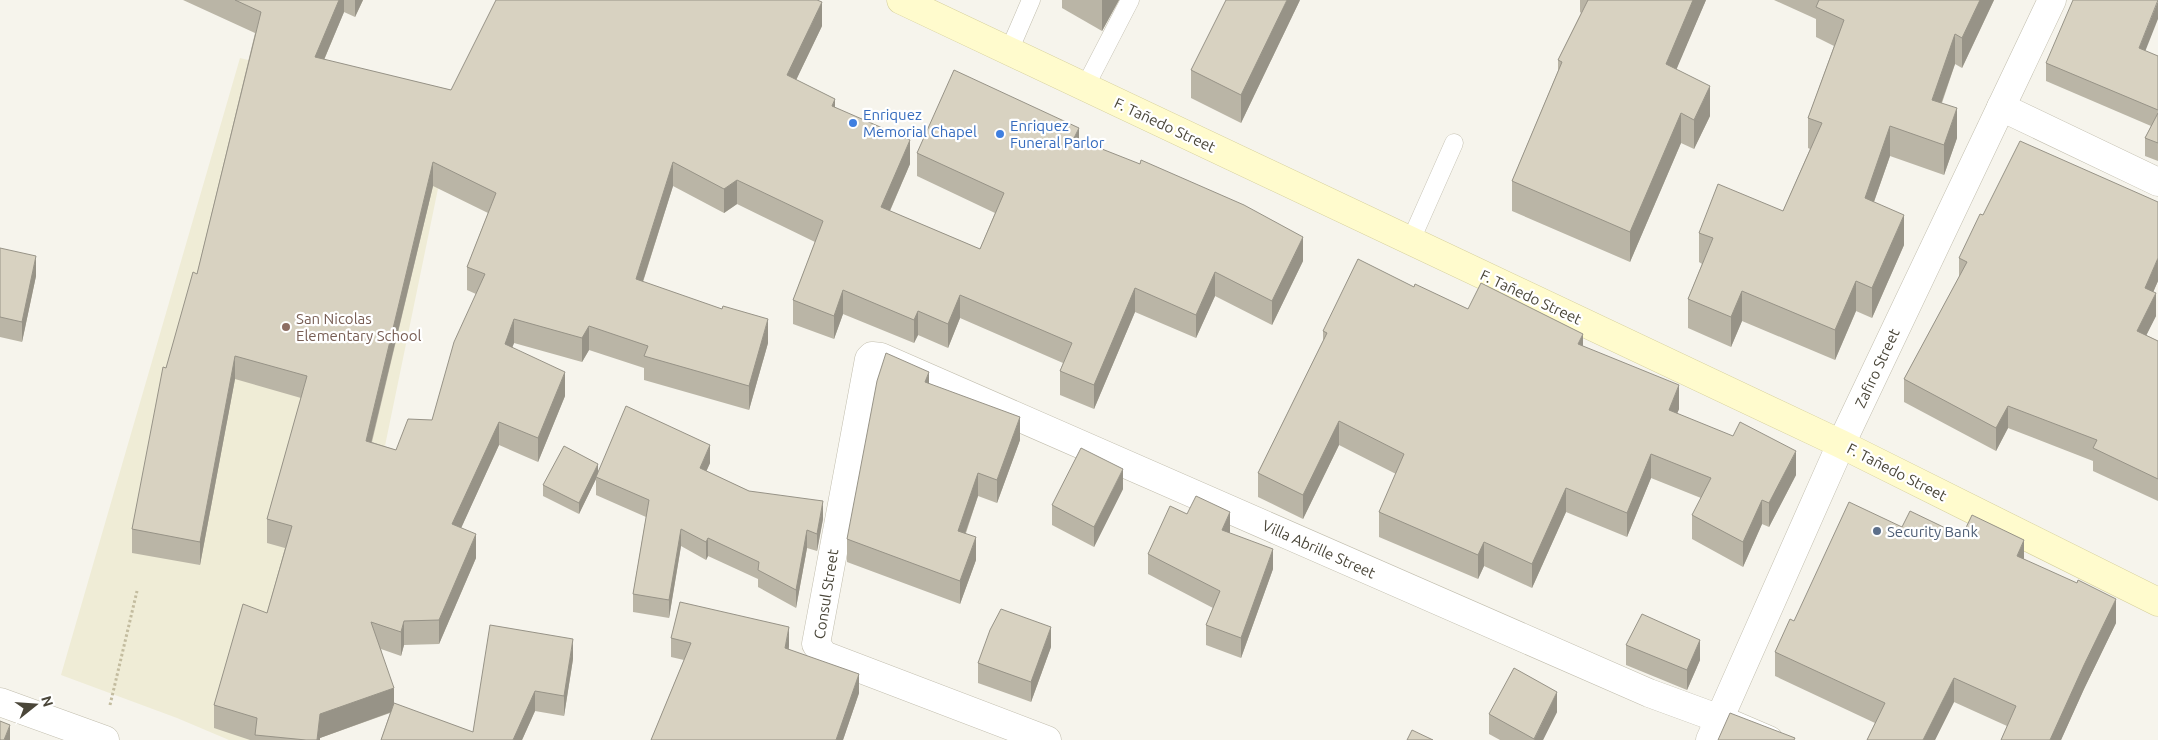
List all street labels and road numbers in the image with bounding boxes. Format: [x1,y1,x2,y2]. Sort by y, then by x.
street label: F. Tañedo Street [1112,94,1218,156]
street label: F. Tañedo Street [1478,266,1584,328]
street label: Zafiro Street [1851,326,1903,410]
street label: F. Tañedo Street [1844,440,1950,504]
street label: Villa Abrille Street [1260,516,1378,582]
street label: Consul Street [810,548,842,640]

